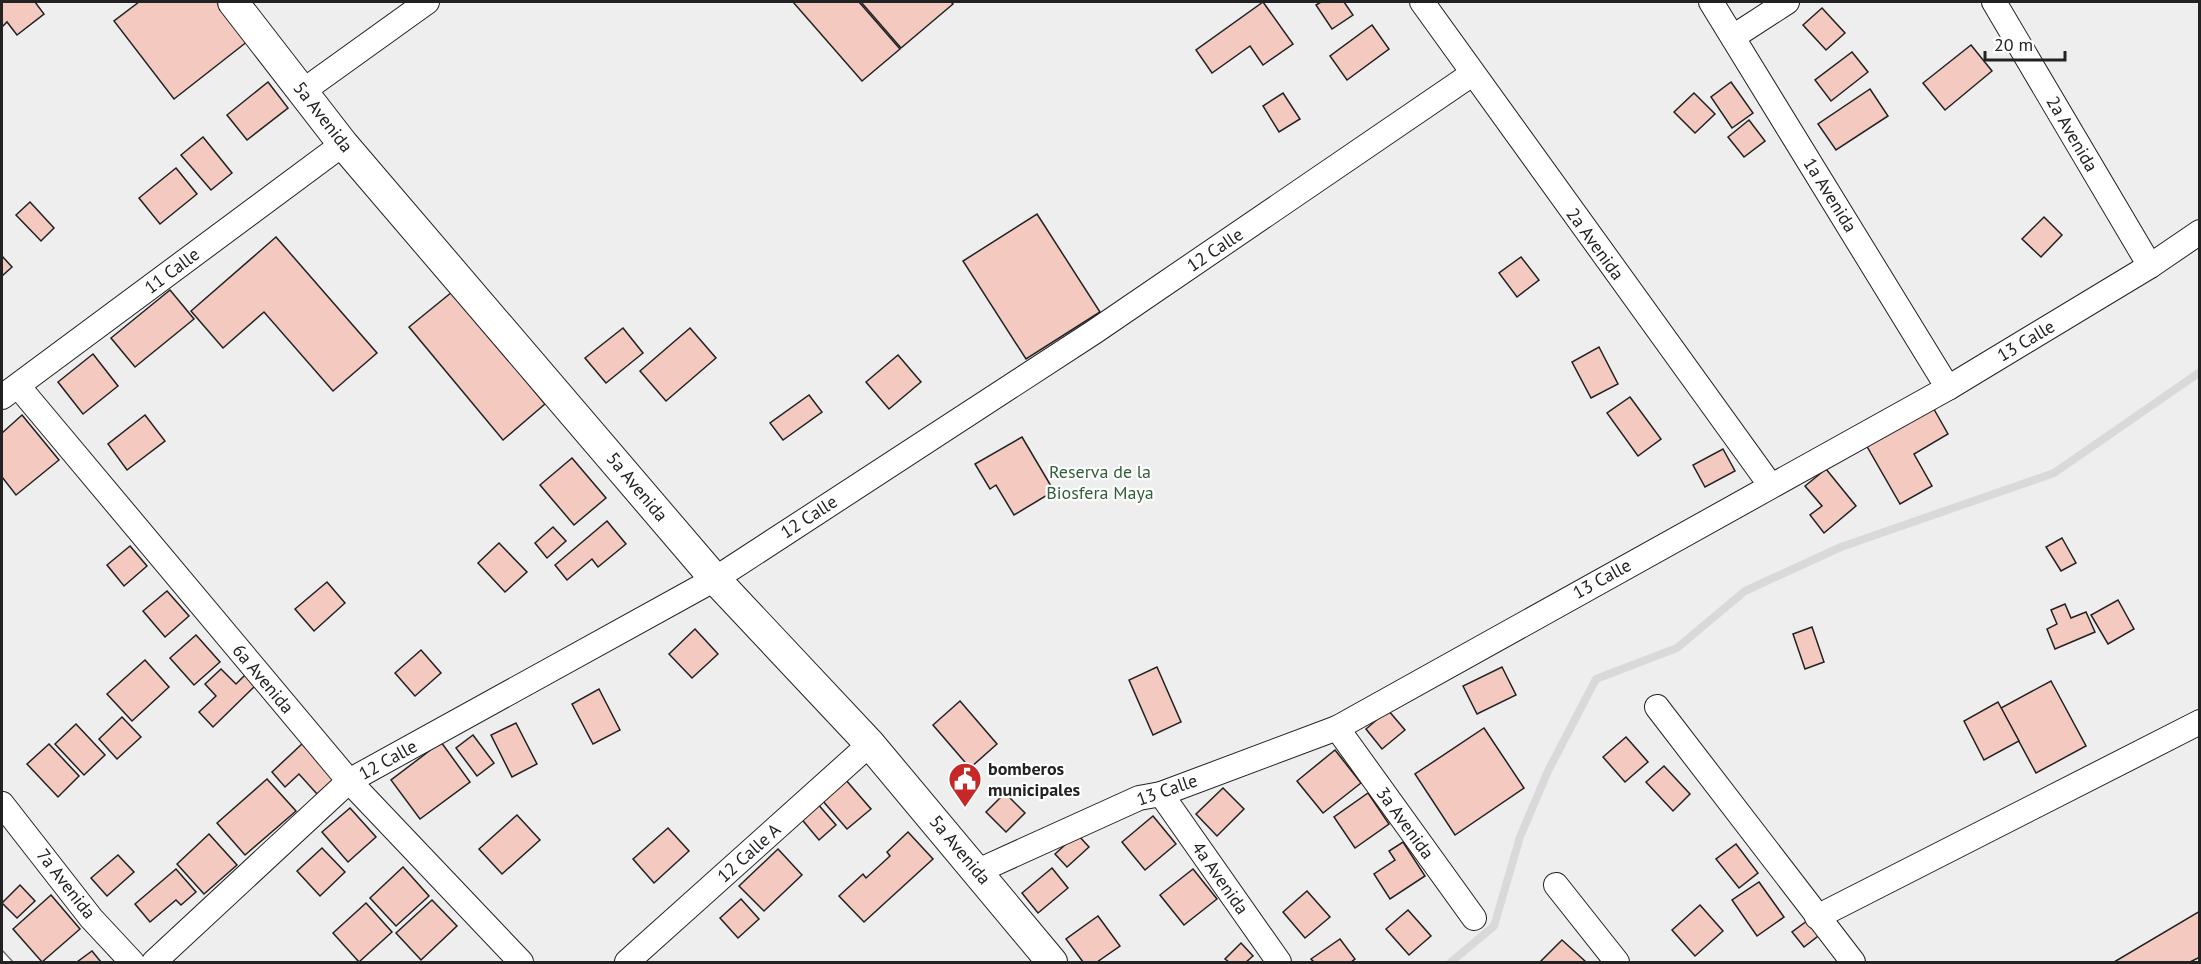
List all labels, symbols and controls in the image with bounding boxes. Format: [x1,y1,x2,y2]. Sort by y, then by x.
scale bar [1985,24,2064,62]
text: 20 m [1994,33,2033,56]
street label: 5a Avenida [289,77,358,157]
street label: 2a Avenida [2042,92,2103,176]
street label: 1a Avenida [1798,153,1862,236]
street label: 2a Avenida [1561,203,1629,284]
street label: 12 Calle [1182,222,1247,277]
street label: 11 Calle [140,242,204,299]
street label: 13 Calle [1993,314,2059,367]
street label: 5a Avenida [602,447,673,526]
park label: Reserva de la Biosfera Maya [1046,460,1154,504]
street label: 12 Calle [776,490,841,543]
street label: 13 Calle [1569,553,1635,604]
street label: 6a Avenida [228,639,299,718]
street label: 12 Calle [355,734,421,785]
place label: bomberos municipales [988,757,1081,801]
public building icon: bomberos municipales [947,761,983,808]
street label: 13 Calle [1133,768,1200,811]
street label: 3a Avenida [1371,782,1439,863]
street label: 5a Avenida [925,810,996,889]
street label: 12 Calle A [712,818,786,887]
street label: 4a Avenida [1187,837,1254,919]
street label: 7a Avenida [32,844,101,923]

